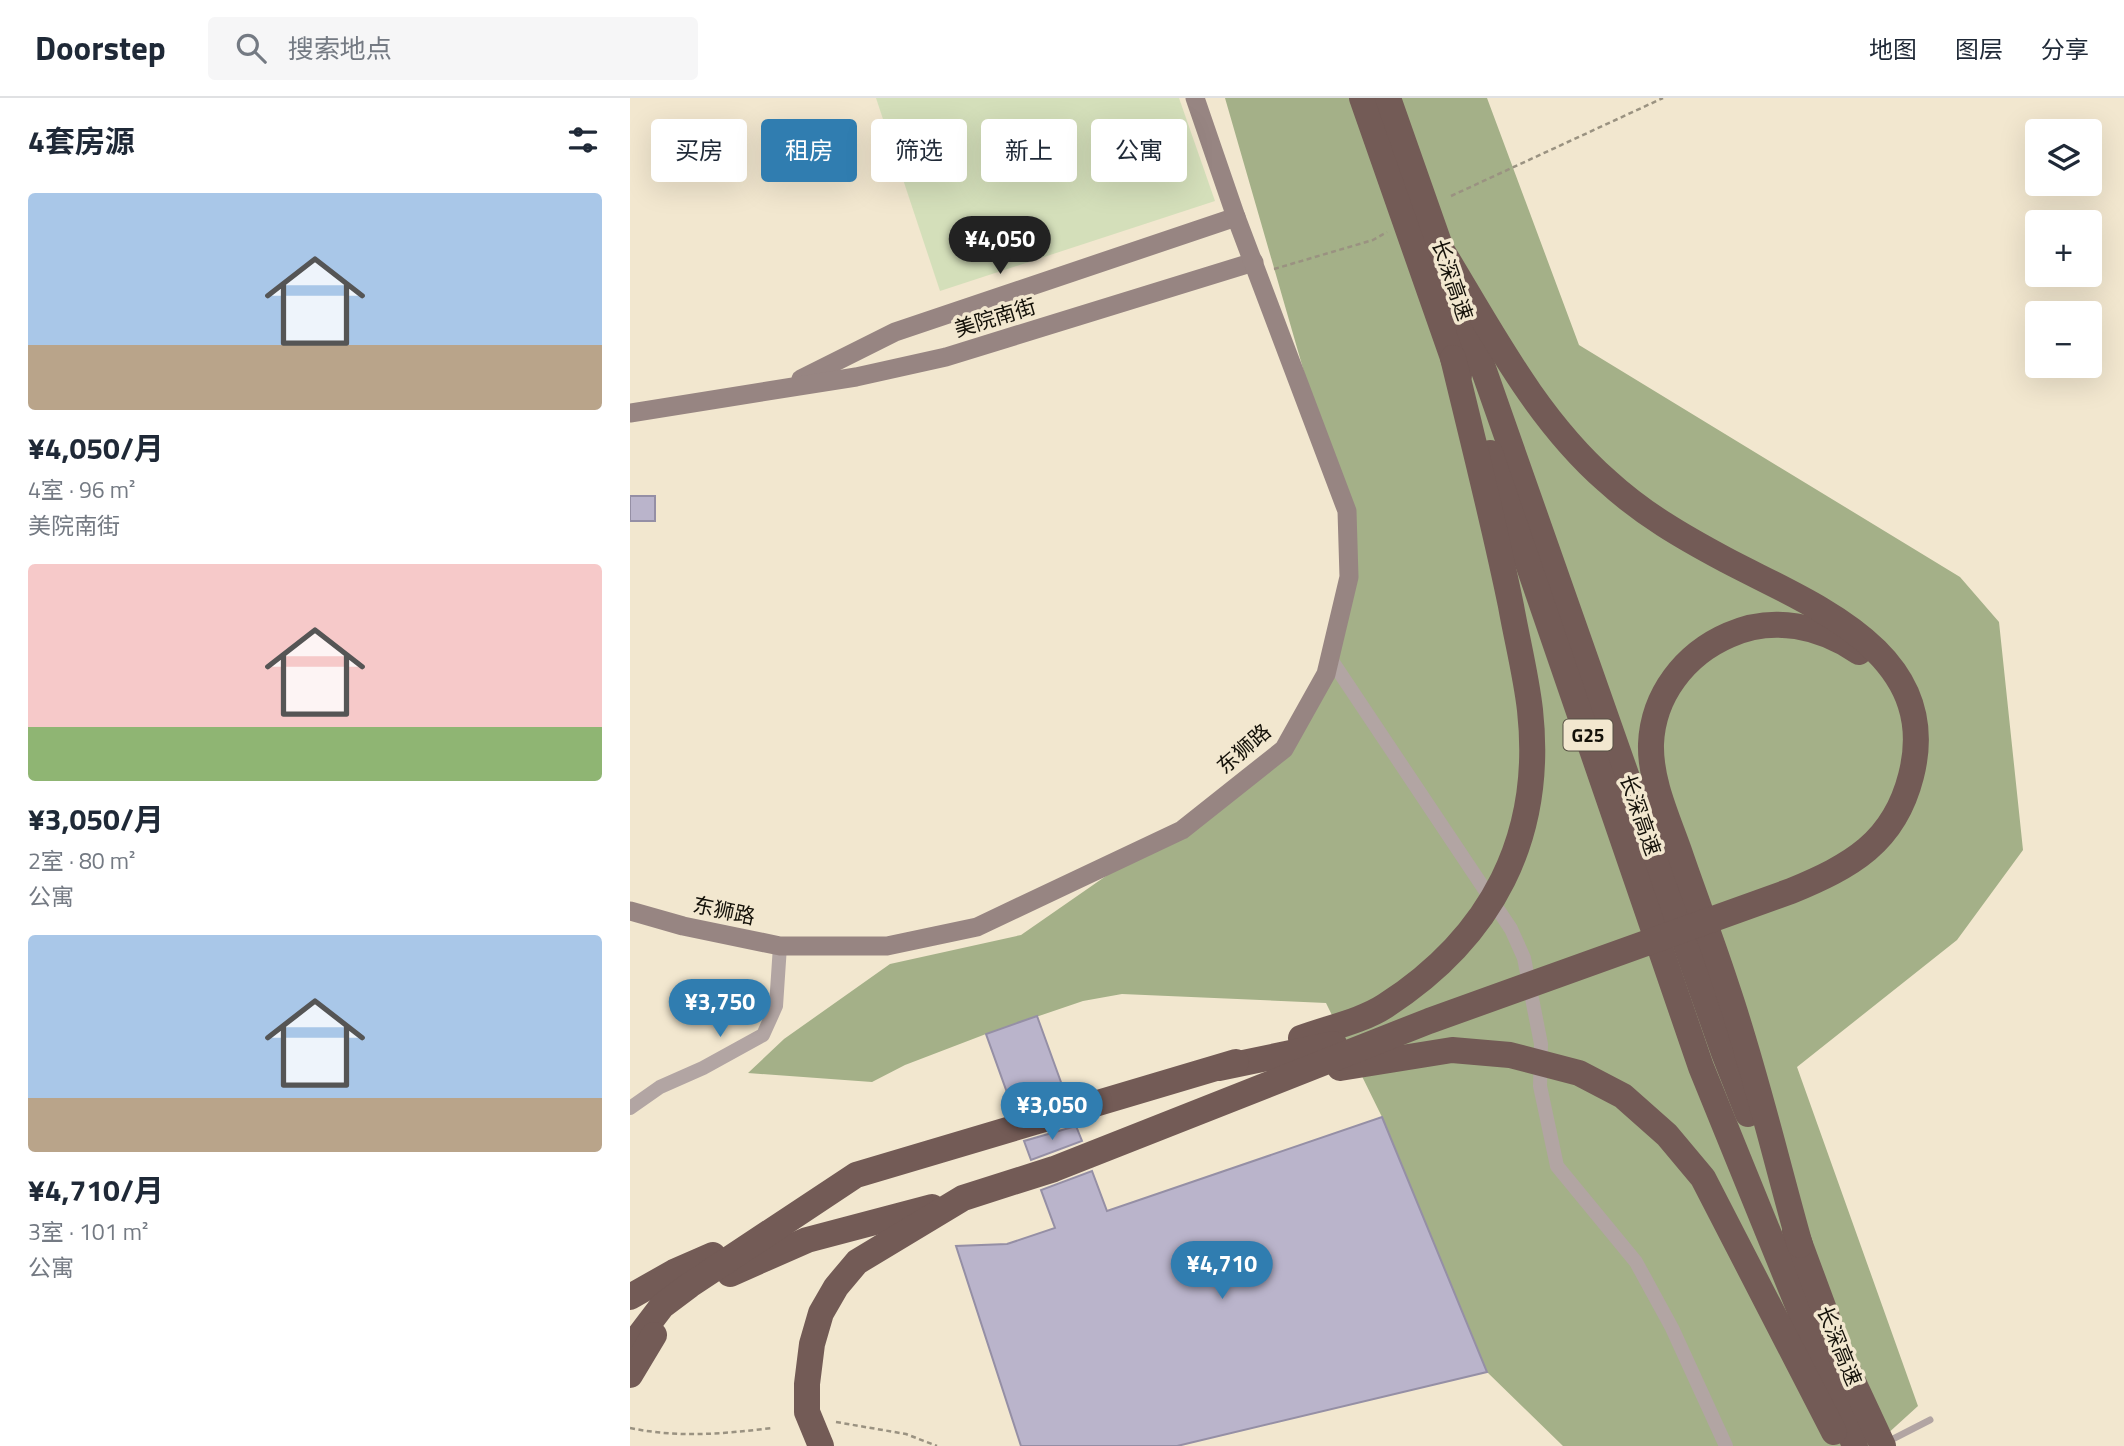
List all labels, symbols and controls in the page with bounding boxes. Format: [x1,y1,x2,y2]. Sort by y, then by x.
search box [208,17,698,80]
text: Doorstep [35,23,166,73]
icon: search [232,29,270,67]
text: 搜索地点 [288,29,392,68]
text: 地图 [1869,31,1917,67]
text: 图层 [1955,31,2003,67]
text: 分享 [2041,31,2089,67]
text: 4套房源 [28,118,135,164]
chip: 买房 [651,119,747,182]
chip: 租房 [761,119,857,182]
chip: 筛选 [871,119,967,182]
chip: 新上 [981,119,1077,182]
chip: 公寓 [1091,119,1187,182]
map controls [2025,119,2102,378]
button: layers [2025,119,2102,196]
icon: filters [564,121,602,159]
button: + [2025,210,2102,287]
pin: ¥4,050 [943,216,1057,276]
text: ¥4,050 [965,221,1035,256]
street label: 长深高速 [1424,235,1482,325]
icon: home [252,238,378,364]
street label: 美院南街 [950,289,1040,345]
button: − [2025,301,2102,378]
text: ¥4,050/月 [28,425,164,471]
text: 4室 · 96 m² [28,472,135,507]
text: 美院南街 [28,508,120,543]
icon: home [252,609,378,735]
street label: 东狮路 [1209,716,1278,781]
road number: G25 [1564,720,1612,750]
street label: 长深高速 [1612,770,1670,860]
text: ¥3,050/月 [28,796,164,842]
text: 2室 · 80 m² [28,843,135,878]
text: 公寓 [28,879,74,914]
street label: 东狮路 [690,888,758,932]
pin: ¥3,750 [663,979,777,1039]
icon: home [252,980,378,1106]
text: ¥3,750 [685,984,755,1019]
pin: ¥3,050 [995,1082,1109,1142]
text: ¥3,050 [1017,1087,1087,1122]
text: ¥4,710/月 [28,1167,164,1213]
text: 3室 · 101 m² [28,1214,148,1249]
pin: ¥4,710 [1165,1242,1279,1301]
text: ¥4,710 [1187,1246,1257,1281]
text: 公寓 [28,1250,74,1285]
street label: 长深高速 [1809,1301,1870,1391]

